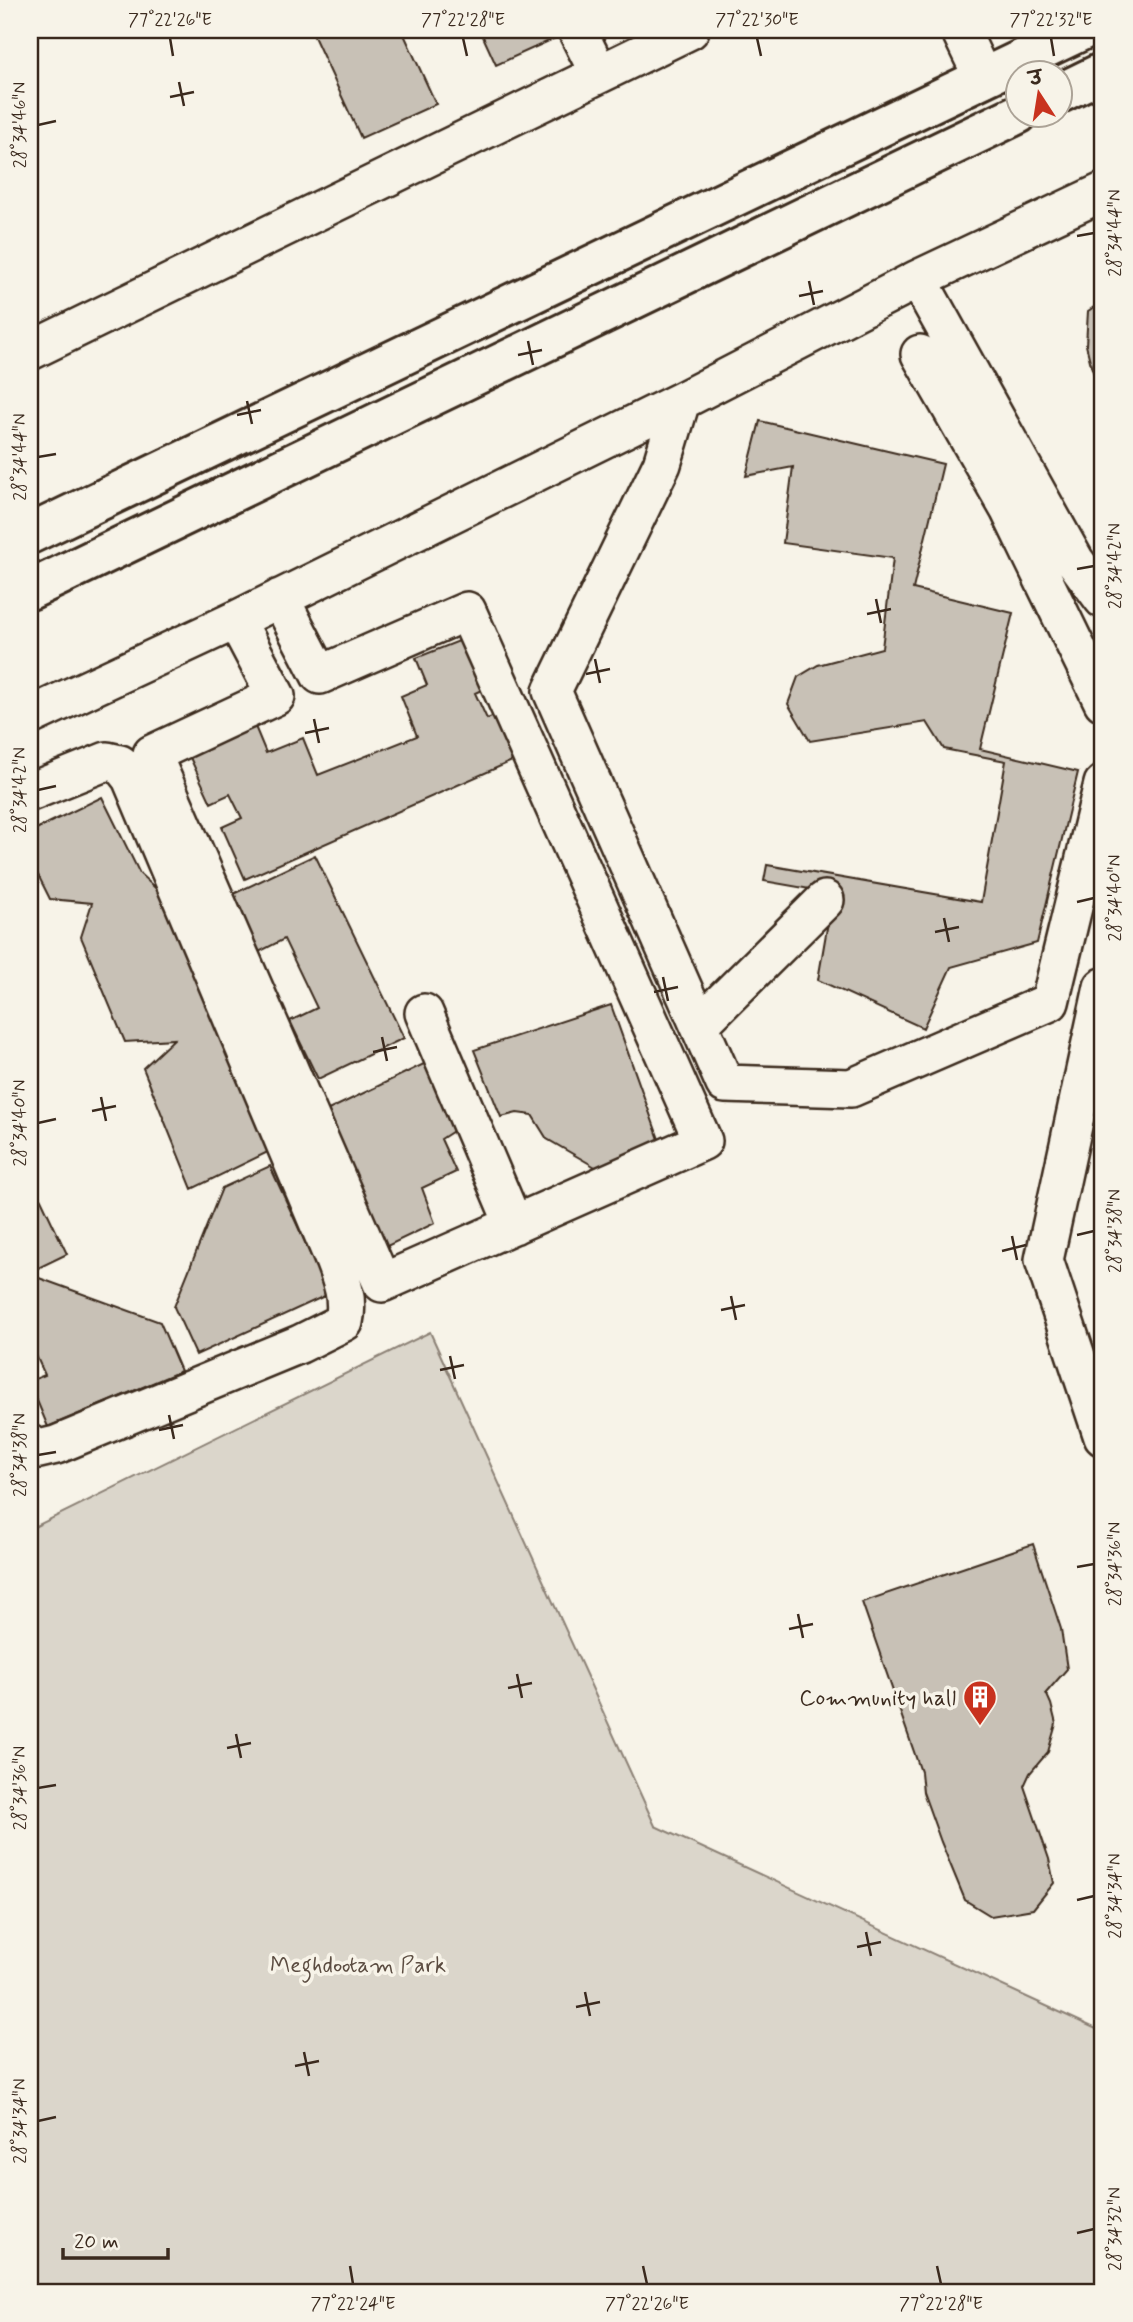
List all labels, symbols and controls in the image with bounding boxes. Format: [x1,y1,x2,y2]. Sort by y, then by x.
text: 77°22'26"E [128,8,212,32]
text: 77°22'28"E [421,8,505,32]
text: 77°22'30"E [715,8,799,32]
text: 77°22'32"E [1010,8,1092,32]
north arrow [1004,60,1074,130]
text: उ [1025,65,1047,93]
text: 28°34'46"N [8,82,32,168]
text: 28°34'44"N [1103,189,1127,277]
text: 28°34'44"N [8,413,32,501]
text: 28°34'42"N [1103,523,1127,609]
text: 28°34'42"N [8,747,32,833]
text: 28°34'40"N [1103,855,1127,941]
text: 28°34'40"N [8,1080,32,1166]
text: 28°34'38"N [1103,1189,1127,1273]
text: 28°34'38"N [8,1413,32,1497]
text: 28°34'36"N [1103,1522,1127,1606]
building icon: Community hall [961,1678,999,1727]
place label: Community hall [799,1684,956,1714]
text: 28°34'36"N [8,1746,32,1830]
text: 28°34'34"N [1103,1853,1127,1939]
park label: Meghdootam Park [270,1951,446,1983]
text: 28°34'34"N [8,2078,32,2164]
text: 28°34'32"N [1103,2187,1127,2271]
scale bar [63,2217,168,2261]
text: 20 m [74,2228,119,2256]
text: 77°22'24"E [310,2292,396,2316]
text: 77°22'26"E [605,2292,689,2316]
text: 77°22'28"E [899,2292,983,2316]

